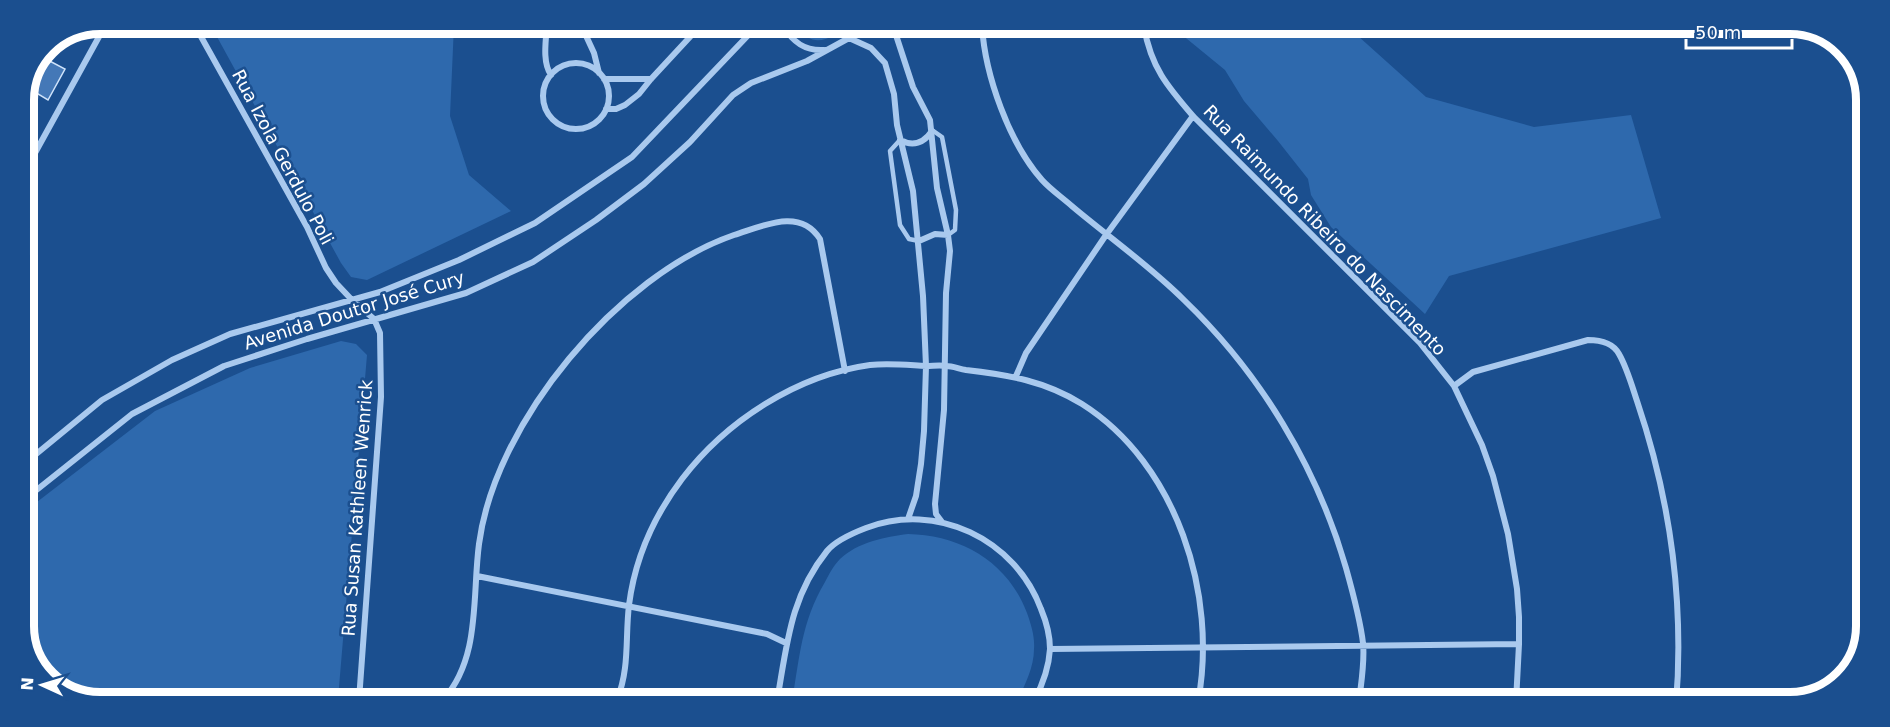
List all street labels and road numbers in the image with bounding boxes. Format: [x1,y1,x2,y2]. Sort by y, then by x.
street label: Rua Izola Gerdulo Poli [228,66,338,248]
street label: Rua Raimundo Ribeiro do Nascimento [1199,100,1451,360]
street label: Avenida Doutor José Cury [241,266,467,354]
street label: Rua Susan Kathleen Wenrick [338,378,376,637]

